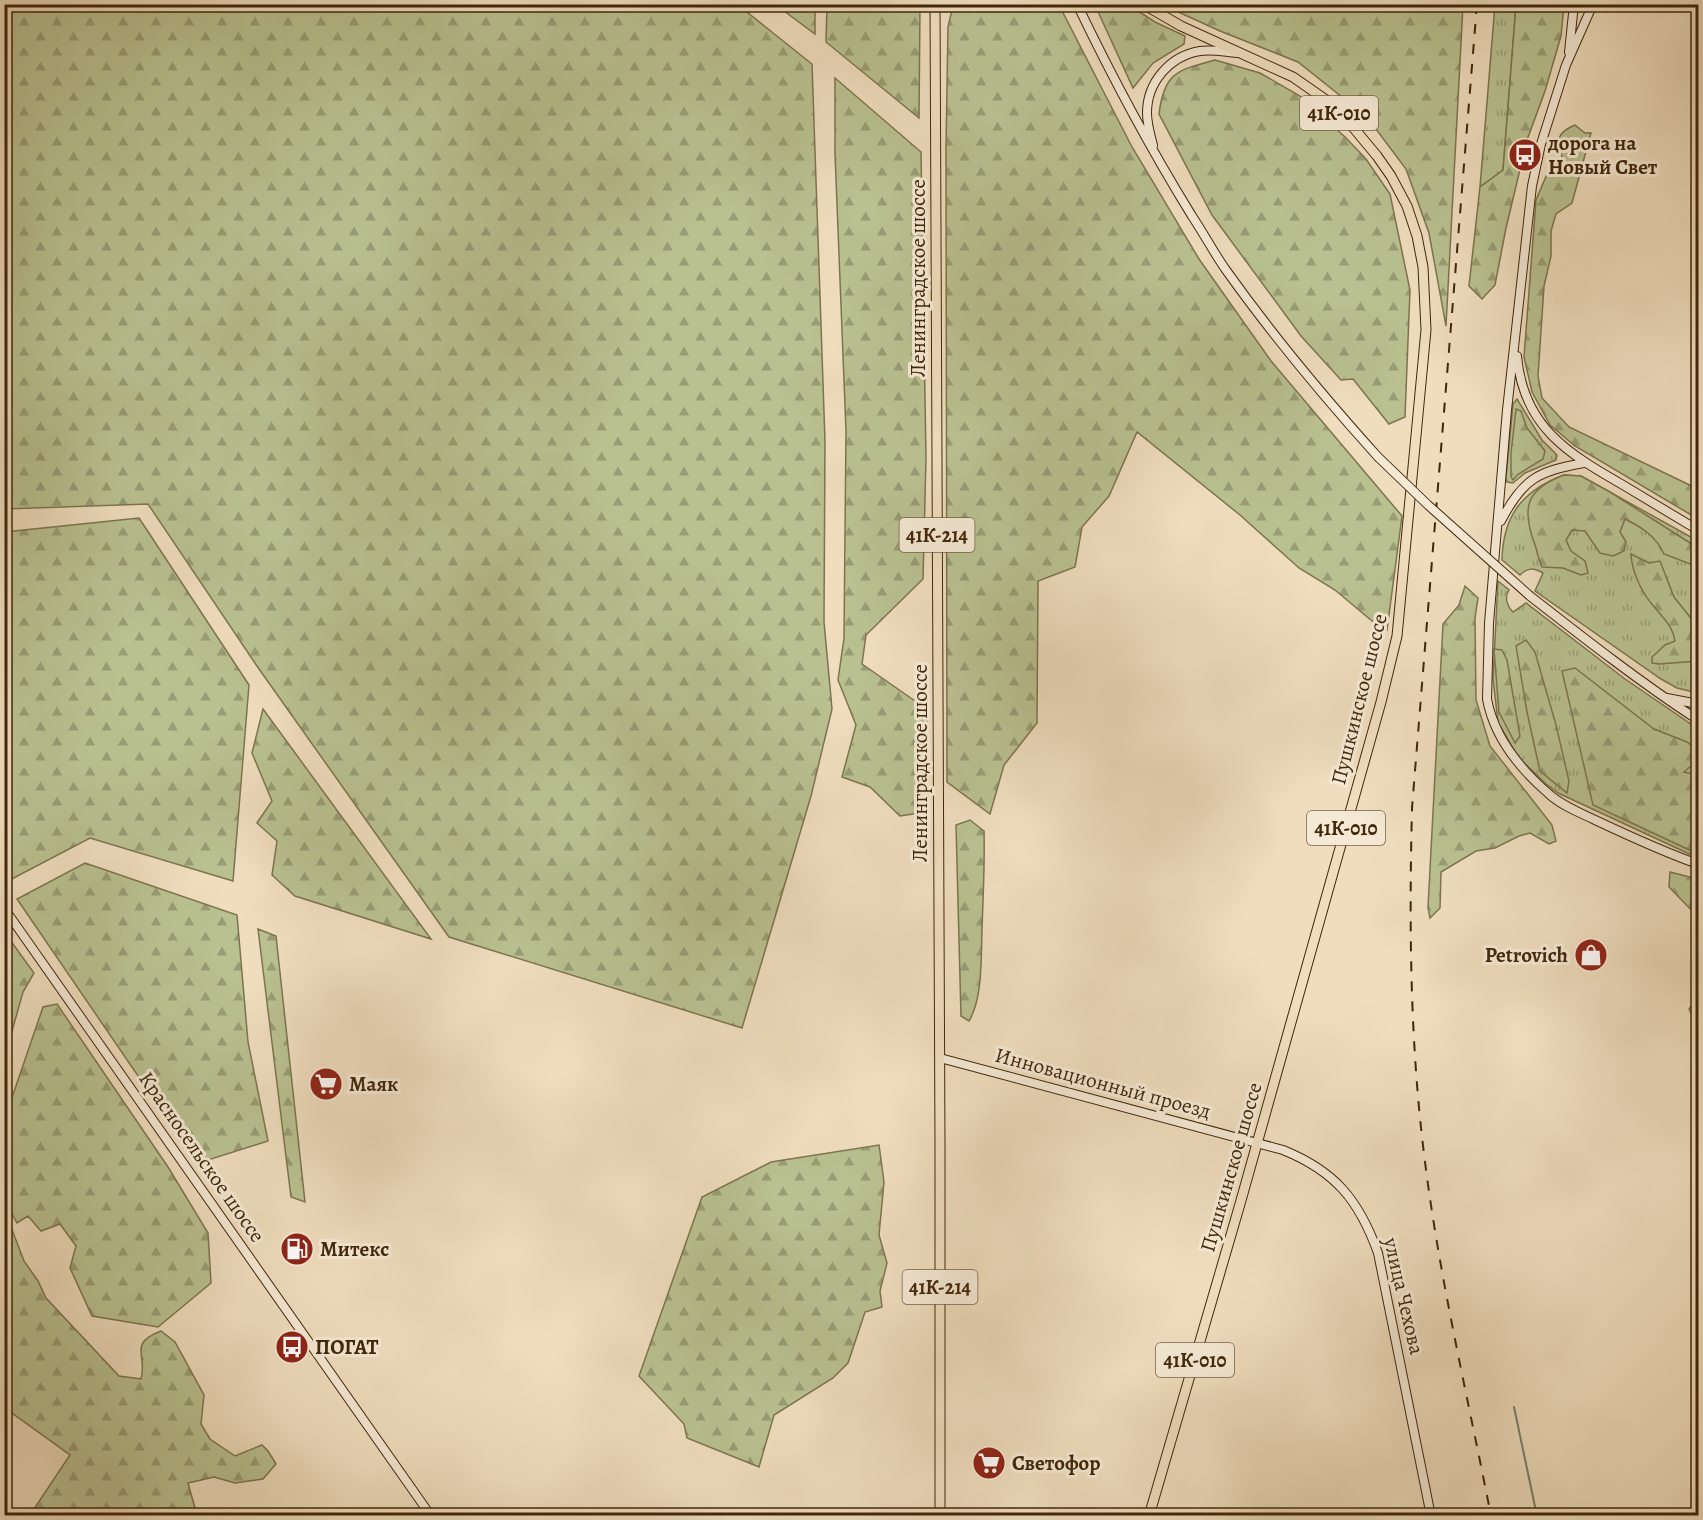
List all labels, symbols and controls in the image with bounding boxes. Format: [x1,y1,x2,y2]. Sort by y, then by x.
road number: 41К-010 [1300,96,1378,130]
place label: дорога на Новый Свет [1547,129,1658,181]
bus stop icon: дорога на Новый Свет [1507,137,1543,173]
street label: Ленинградское шоссе [904,179,932,377]
road number: 41К-214 [900,518,974,552]
street label: Пушкинское шоссе [1324,611,1394,787]
street label: Ленинградское шоссе [906,664,934,862]
road number: 41К-010 [1307,811,1385,845]
shop icon: Petrovich [1573,937,1609,973]
place label: Petrovich [1485,941,1568,969]
street label: Инновационный проезд [992,1041,1214,1125]
street label: Красносельское шоссе [132,1066,272,1248]
supermarket icon: Маяк [308,1066,344,1102]
place label: Маяк [349,1070,398,1098]
street label: Пушкинское шоссе [1193,1079,1269,1255]
fuel station icon: Митекс [279,1231,315,1267]
street label: улица Чехова [1377,1234,1431,1358]
place label: Митекс [320,1235,389,1263]
road number: 41К-214 [902,1270,978,1304]
bus stop icon: ПОГАТ [274,1329,310,1365]
place label: ПОГАТ [315,1333,379,1361]
road number: 41К-010 [1156,1343,1234,1377]
supermarket icon: Светофор [971,1445,1007,1481]
place label: Светофор [1012,1449,1100,1477]

